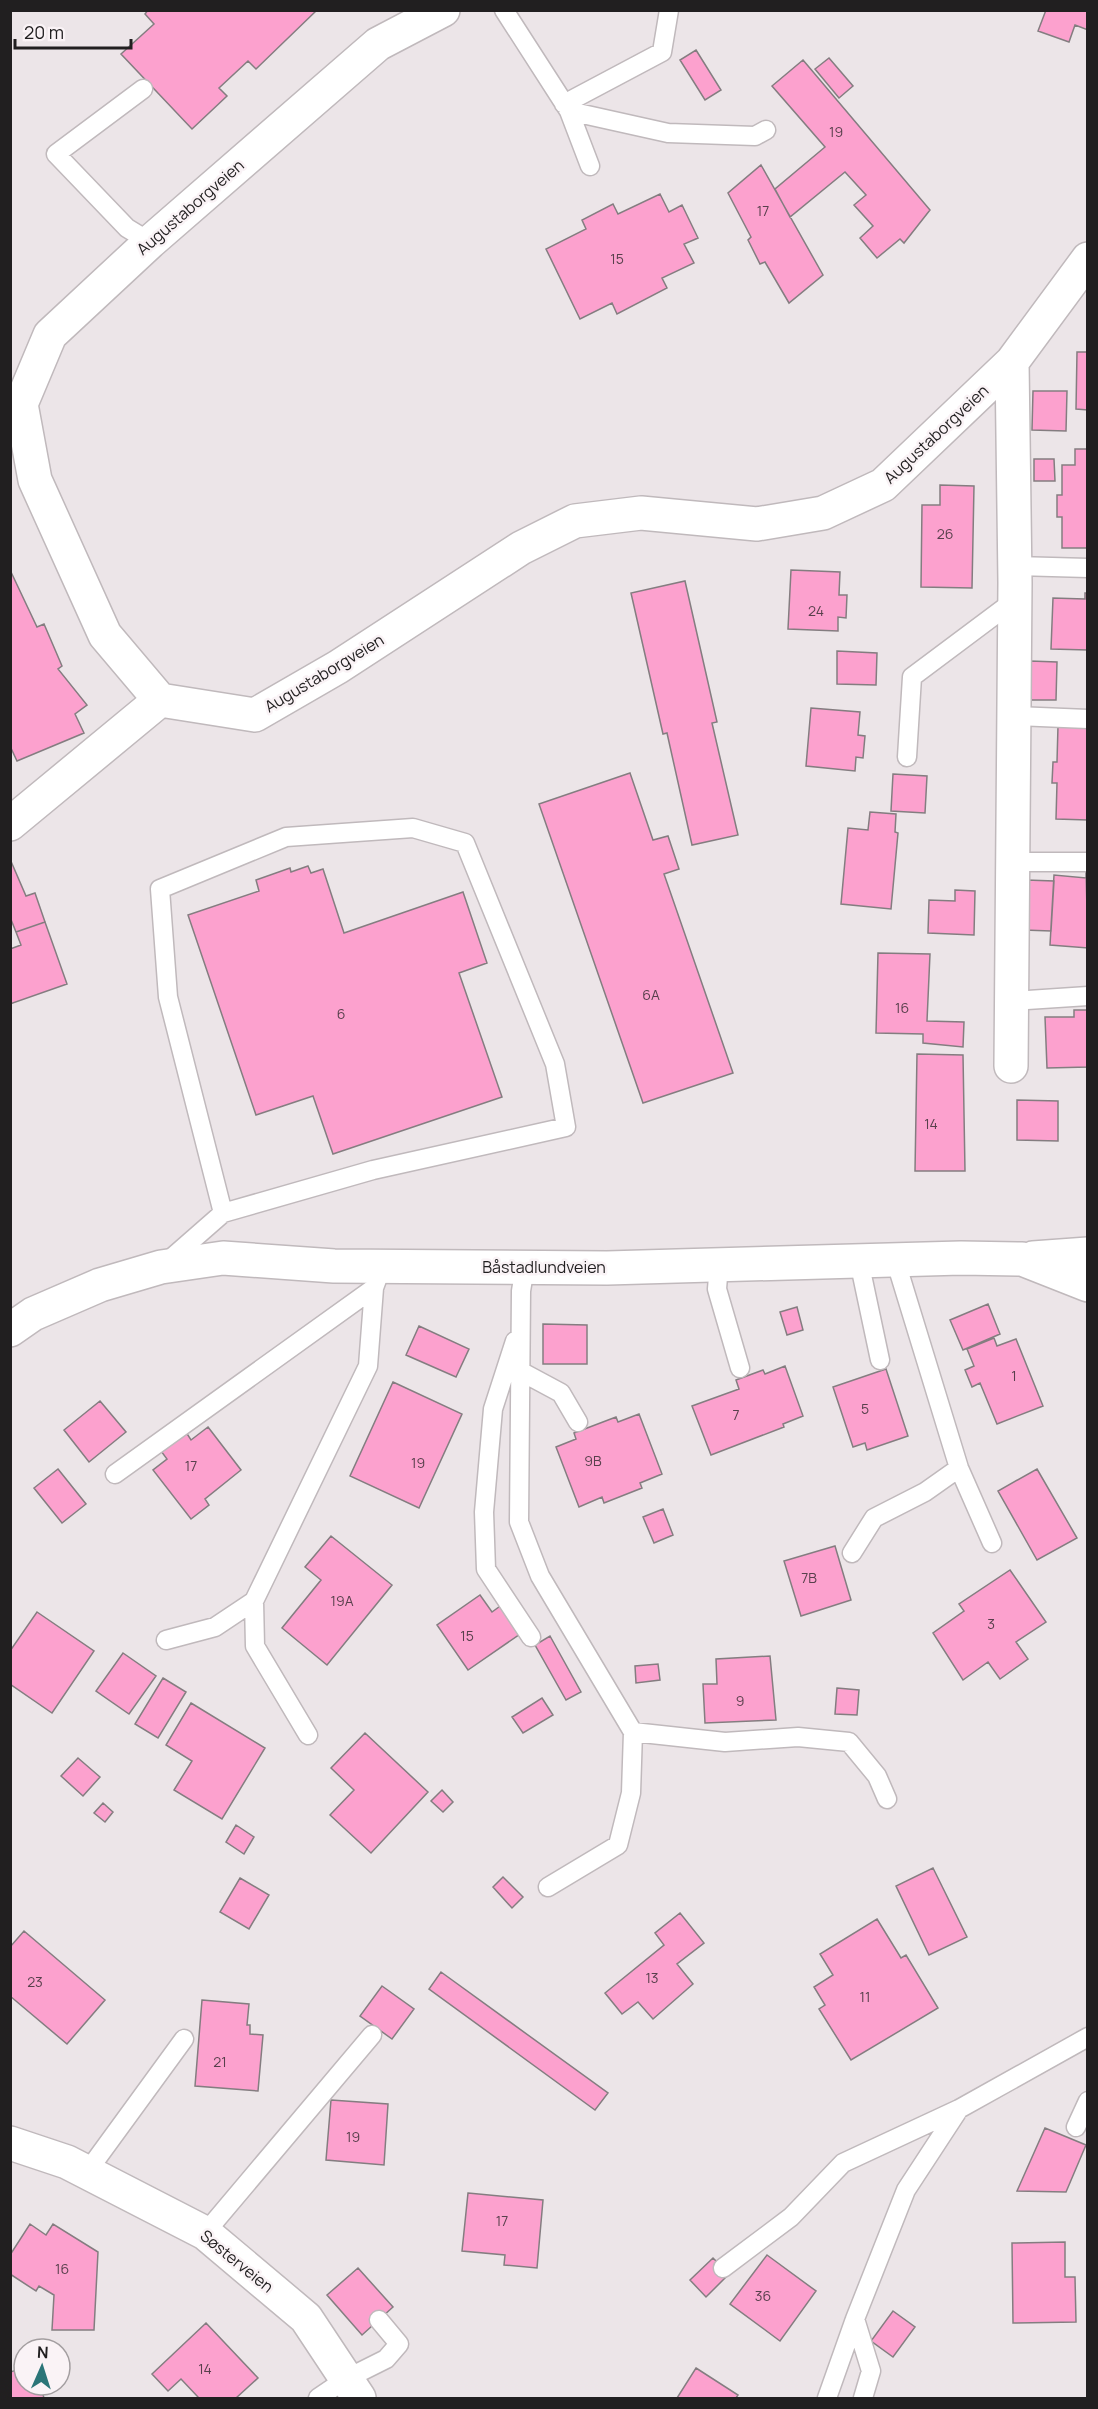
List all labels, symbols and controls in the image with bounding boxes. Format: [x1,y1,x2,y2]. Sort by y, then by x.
scale bar [15,12,130,50]
text: 20 m [24,20,64,44]
house number: 19 [829,122,843,141]
street label: Augustaborgveien [132,154,248,260]
house number: 17 [757,201,769,220]
house number: 15 [610,249,624,268]
street label: Augustaborgveien [879,380,993,488]
house number: 26 [937,524,953,543]
house number: 24 [808,601,824,620]
street label: Augustaborgveien [260,629,388,717]
house number: 6A [642,985,660,1004]
house number: 16 [895,998,909,1017]
house number: 6 [337,1004,345,1023]
house number: 14 [924,1114,938,1133]
street label: Båstadlundveien [482,1256,606,1278]
house number: 1 [1011,1366,1017,1385]
house number: 5 [861,1399,869,1418]
house number: 7 [732,1405,740,1424]
house number: 9B [584,1451,602,1470]
house number: 19 [411,1453,425,1472]
house number: 17 [185,1456,197,1475]
house number: 7B [801,1568,817,1587]
house number: 19A [330,1591,354,1610]
house number: 3 [987,1614,995,1633]
house number: 15 [460,1626,474,1645]
house number: 9 [736,1691,744,1710]
house number: 13 [645,1968,659,1987]
house number: 23 [27,1972,43,1991]
house number: 11 [860,1987,870,2006]
house number: 21 [213,2052,227,2071]
house number: 19 [346,2127,360,2146]
house number: 17 [496,2211,508,2230]
street label: Søsterveien [196,2225,278,2297]
house number: 16 [55,2259,69,2278]
house number: 36 [755,2286,771,2305]
north arrow [12,2337,72,2397]
text: N [36,2341,49,2363]
house number: 14 [198,2359,212,2378]

